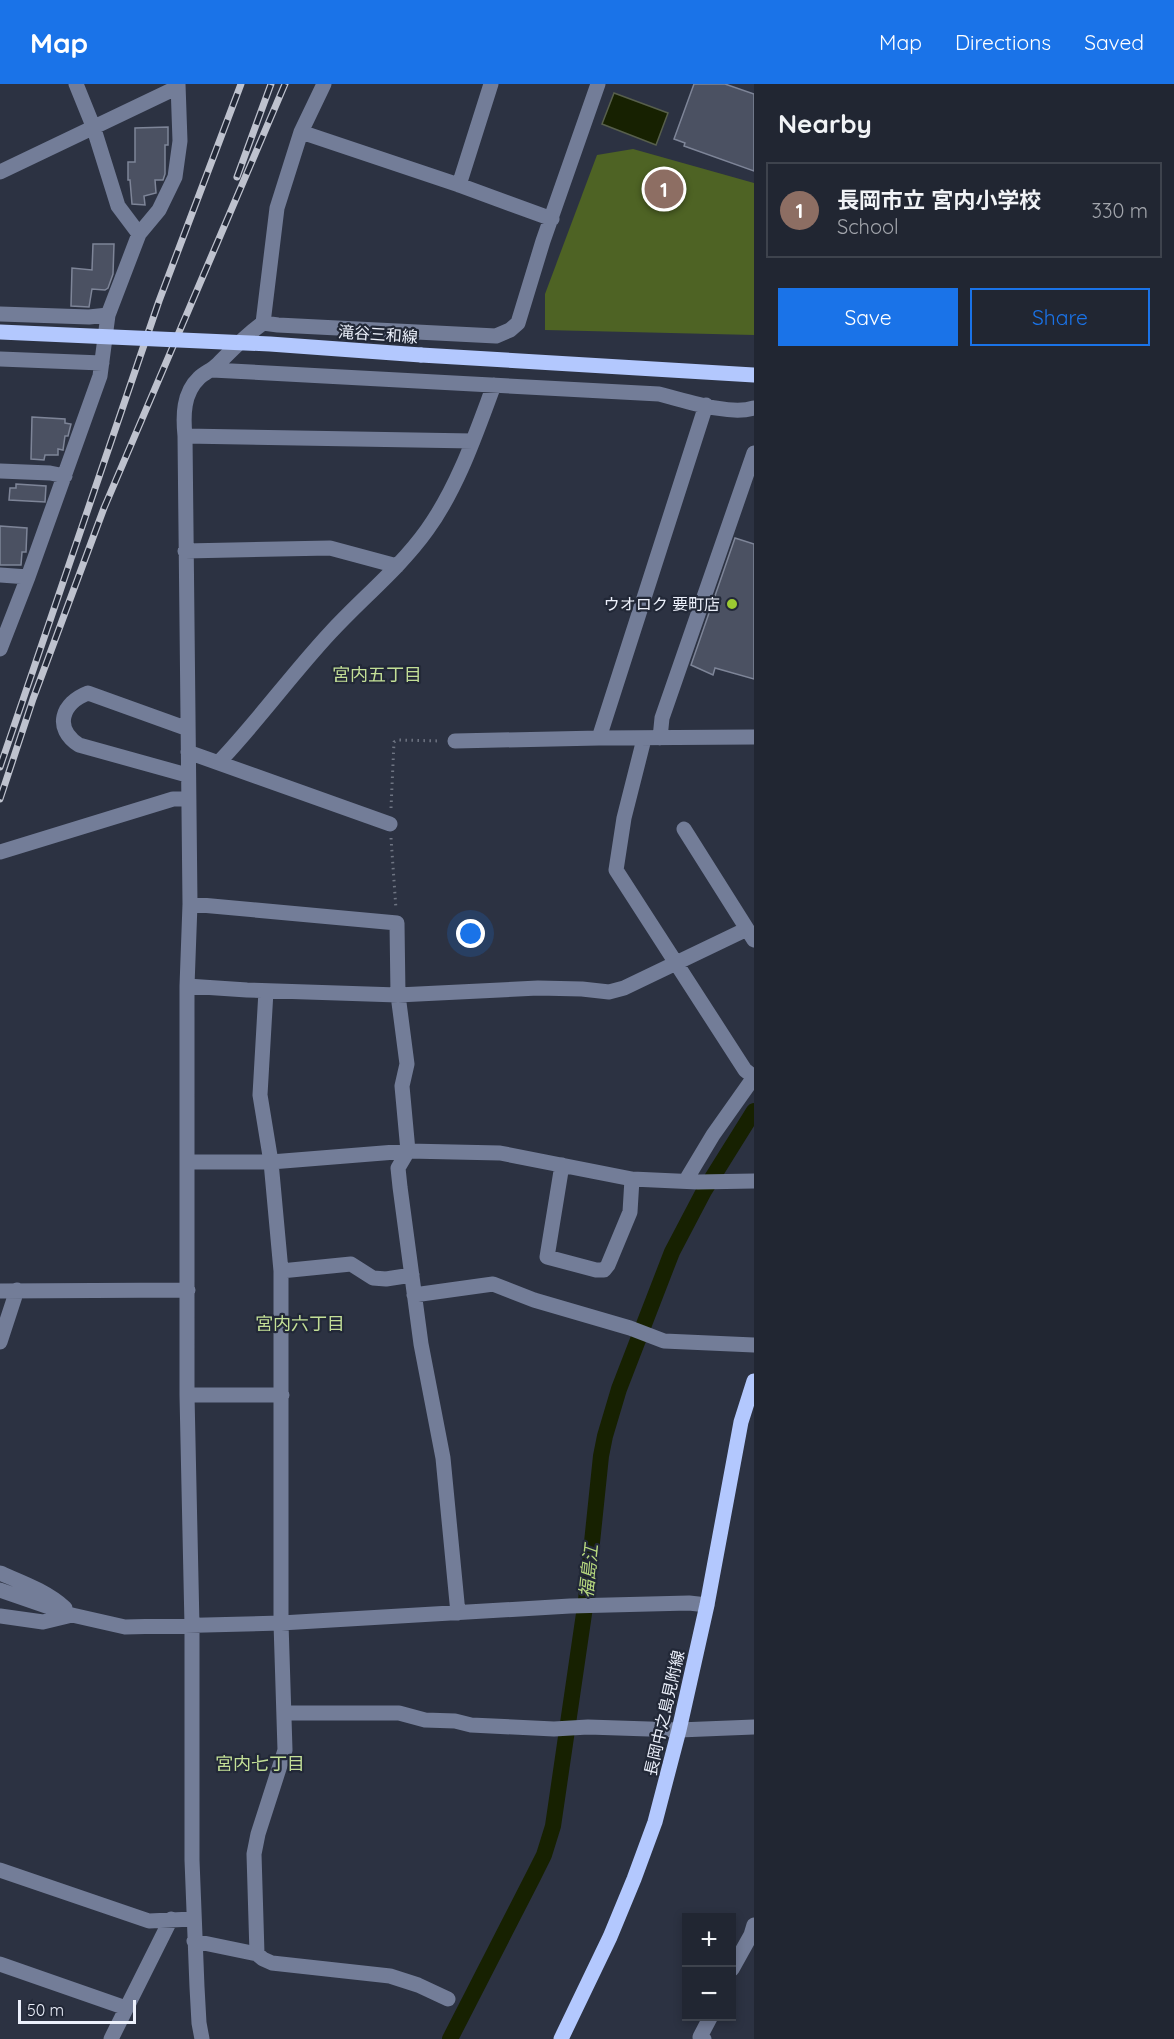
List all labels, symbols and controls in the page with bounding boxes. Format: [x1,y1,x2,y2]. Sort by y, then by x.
text: Map [30,25,88,60]
text: Map [879,29,922,55]
text: Directions [955,29,1051,55]
text: Saved [1084,29,1144,55]
text: Nearby [778,107,872,140]
pin: 1 [644,166,684,212]
text: 長岡市立 宮内小学校 [837,186,1041,214]
text: 1 [796,198,803,223]
text: 330 m [1091,198,1148,223]
text: School [837,214,899,239]
button: Save [778,288,958,346]
button: Share [970,288,1150,346]
street label: 滝谷三和線 [337,321,419,347]
place label: ウオロク 要町店 [604,594,720,614]
marker: ウオロク 要町店 [725,597,739,611]
district label: 宮内五丁目 [332,663,422,686]
your location [456,919,485,948]
district label: 宮内六丁目 [255,1312,345,1335]
water label: 福島江 [574,1541,603,1599]
street label: 長岡中之島見附線 [640,1648,688,1778]
district label: 宮内七丁目 [215,1752,305,1775]
map controls [682,1913,736,2021]
button: + [682,1913,736,1967]
button: − [682,1967,736,2021]
scale bar [18,1997,136,2024]
text: 50 m [27,2000,64,2020]

